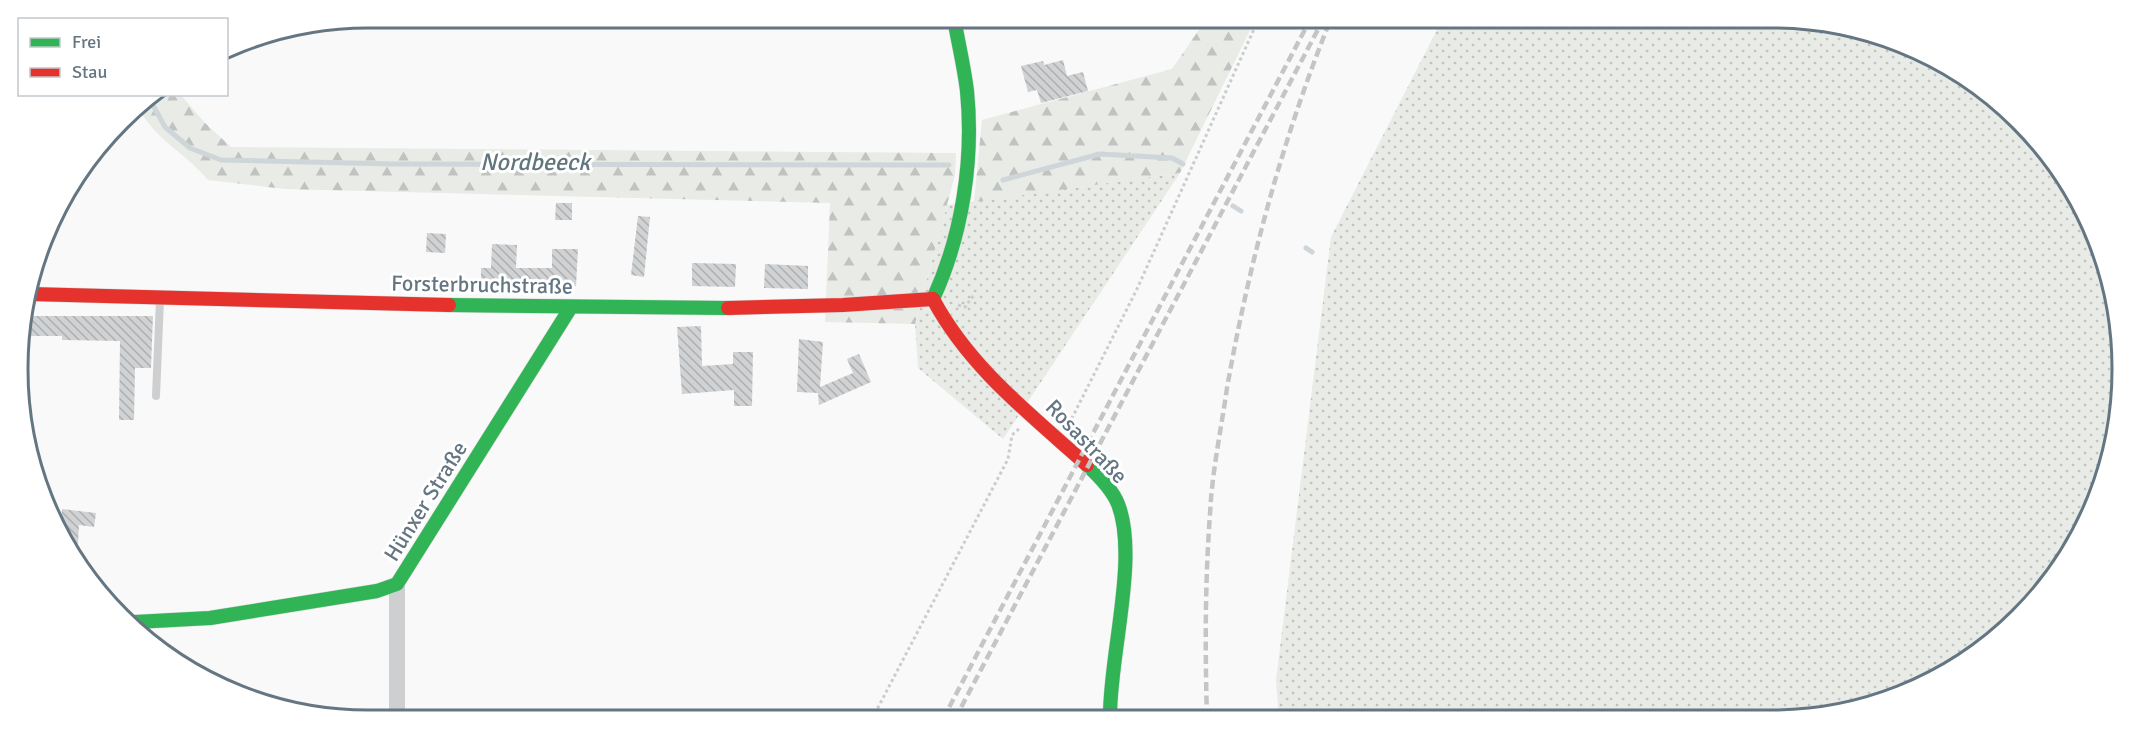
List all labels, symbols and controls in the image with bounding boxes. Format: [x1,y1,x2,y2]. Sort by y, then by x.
legend [18,18,228,96]
text: Frei [72,31,101,53]
text: Stau [72,61,107,83]
water label: Nordbeeck [480,147,592,177]
street label: Forsterbruchstraße [391,269,573,300]
street label: Rosastraße [1040,394,1133,489]
street label: Hünxer Straße [378,436,473,566]

